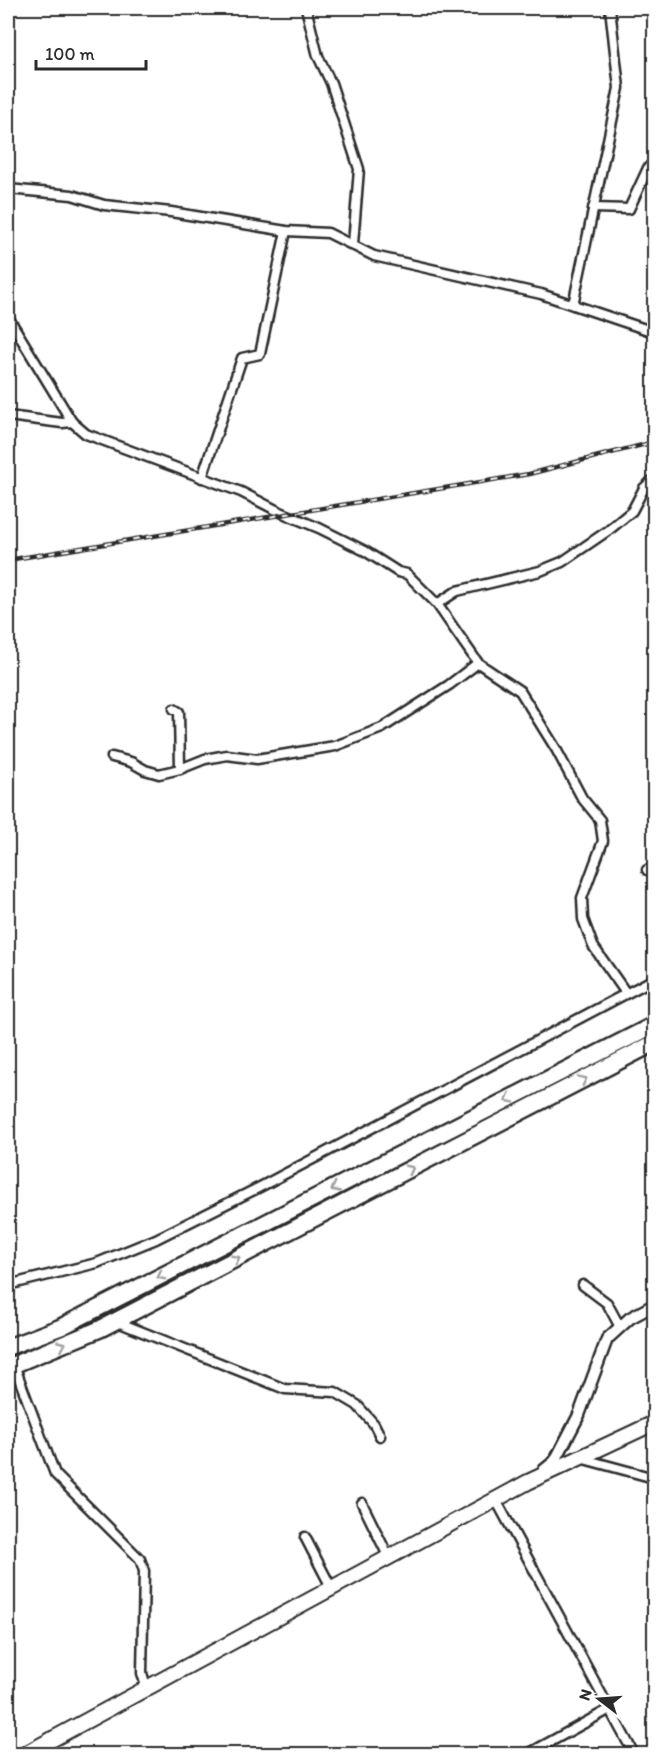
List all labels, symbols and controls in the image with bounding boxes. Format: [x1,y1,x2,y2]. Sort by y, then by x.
scale bar [36,33,146,71]
text: 100 m [45,43,95,65]
one-way arrow [577,1076,587,1087]
one-way arrow [504,1092,515,1104]
one-way arrow [403,1165,414,1177]
one-way arrow [330,1180,341,1192]
one-way arrow [230,1255,241,1266]
one-way arrow [157,1269,167,1280]
one-way arrow [55,1340,66,1352]
north arrow [569,1669,629,1729]
text: N [574,1687,596,1703]

